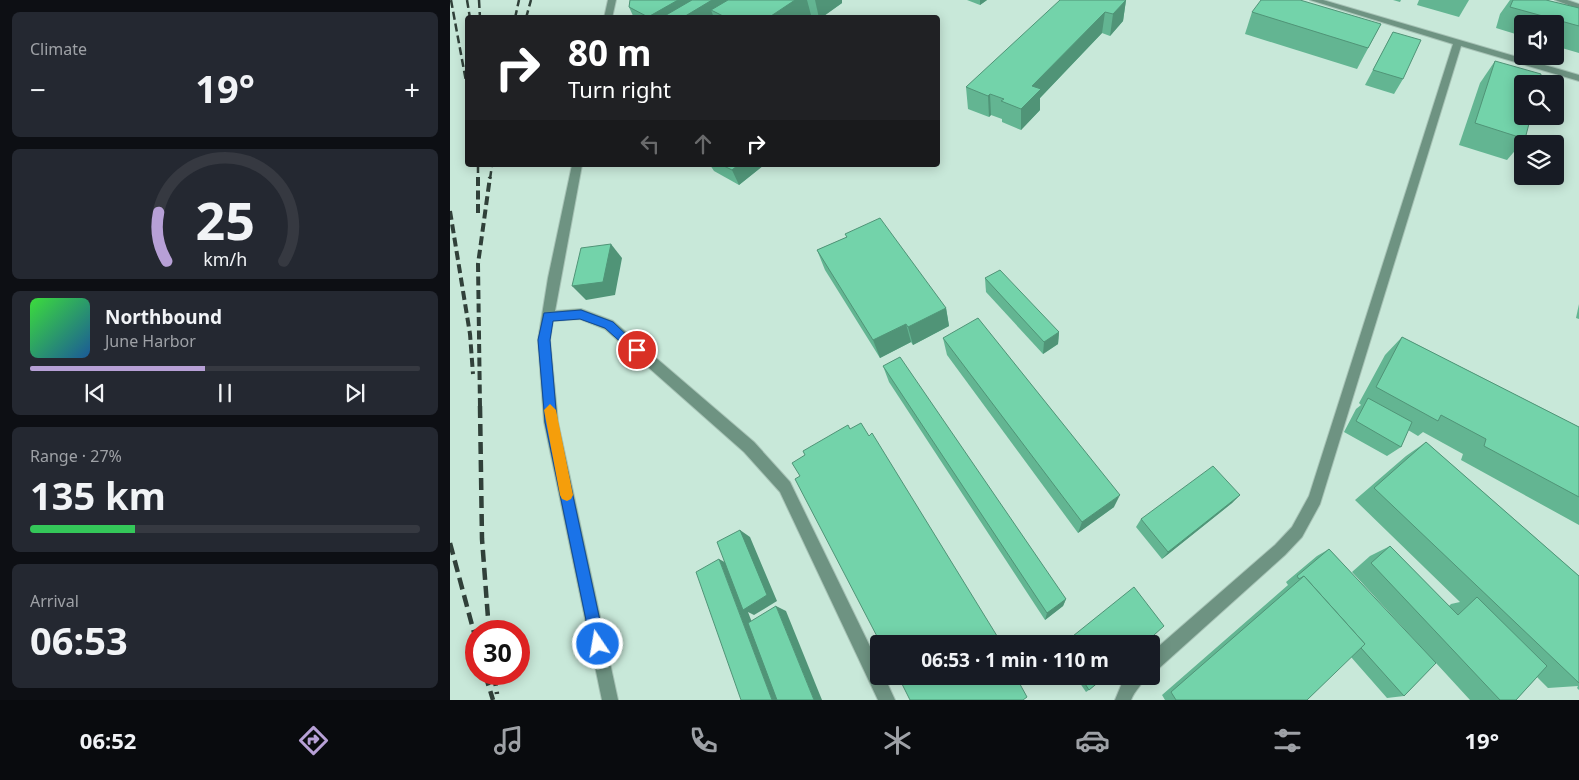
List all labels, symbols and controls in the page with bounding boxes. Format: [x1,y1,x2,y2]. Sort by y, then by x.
map controls [1514,15,1564,185]
button: sound [1514,15,1564,65]
text: 80 m [568,29,651,76]
icon: right [485,35,550,100]
text: Climate [30,38,87,60]
text: 19° [195,62,255,114]
text: − [30,70,46,108]
text: + [404,70,420,108]
text: Turn right [568,74,671,104]
button: search [1514,75,1564,125]
icon: left [636,130,664,158]
icon: ahead [689,130,717,158]
icon: right [742,130,770,158]
button: layers [1514,135,1564,185]
text: 25 [195,184,255,255]
text: km/h [203,247,247,271]
text: Northbound [105,304,222,330]
pin [616,329,658,371]
text: June Harbor [105,330,196,352]
icon: arrive [623,336,651,364]
icon: previous [81,379,109,407]
icon: pause [211,379,239,407]
icon: next [341,379,369,407]
text: Range · 27% [30,445,122,467]
text: 135 km [30,469,166,521]
text: Arrival [30,590,79,612]
text: 06:53 [30,614,128,666]
position arrow [571,617,623,669]
speed limit sign: 30 [465,620,530,685]
text: 06:53 · 1 min · 110 m [921,647,1109,673]
icon: directions [296,723,331,758]
icon: music [491,723,526,758]
icon: phone [686,723,721,758]
icon: climate [880,723,915,758]
icon: car [1075,723,1110,758]
icon: filters [1270,723,1305,758]
text: 06:52 [80,725,136,755]
text: 19° [1465,725,1499,755]

